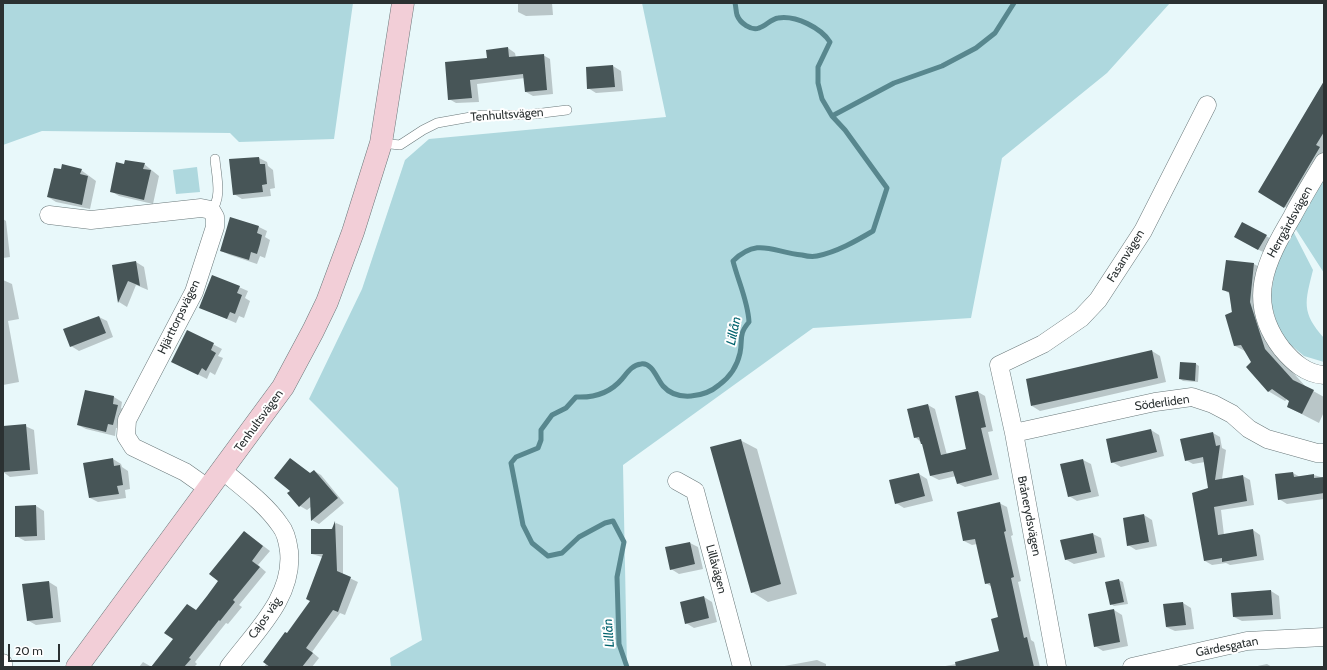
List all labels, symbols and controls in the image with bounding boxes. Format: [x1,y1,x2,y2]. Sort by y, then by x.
street label: Tenhultsvägen [470,105,544,125]
street label: Herrgårdsvägen [1264,184,1316,260]
street label: Fasanvägen [1104,227,1148,285]
street label: Hjärttorpsvägen [155,277,203,357]
water label: Lillån [723,315,745,347]
street label: Tenhultsvägen [232,387,286,455]
street label: Söderliden [1134,392,1190,414]
street label: Brånerydsvägen [1014,475,1044,557]
street label: Lillåvägen [703,543,729,595]
street label: Cajos väg [245,594,285,642]
water label: Lillån [600,618,618,648]
street label: Gärdesgatan [1195,634,1259,660]
scale bar [10,636,62,662]
text: 20 m [15,643,43,658]

